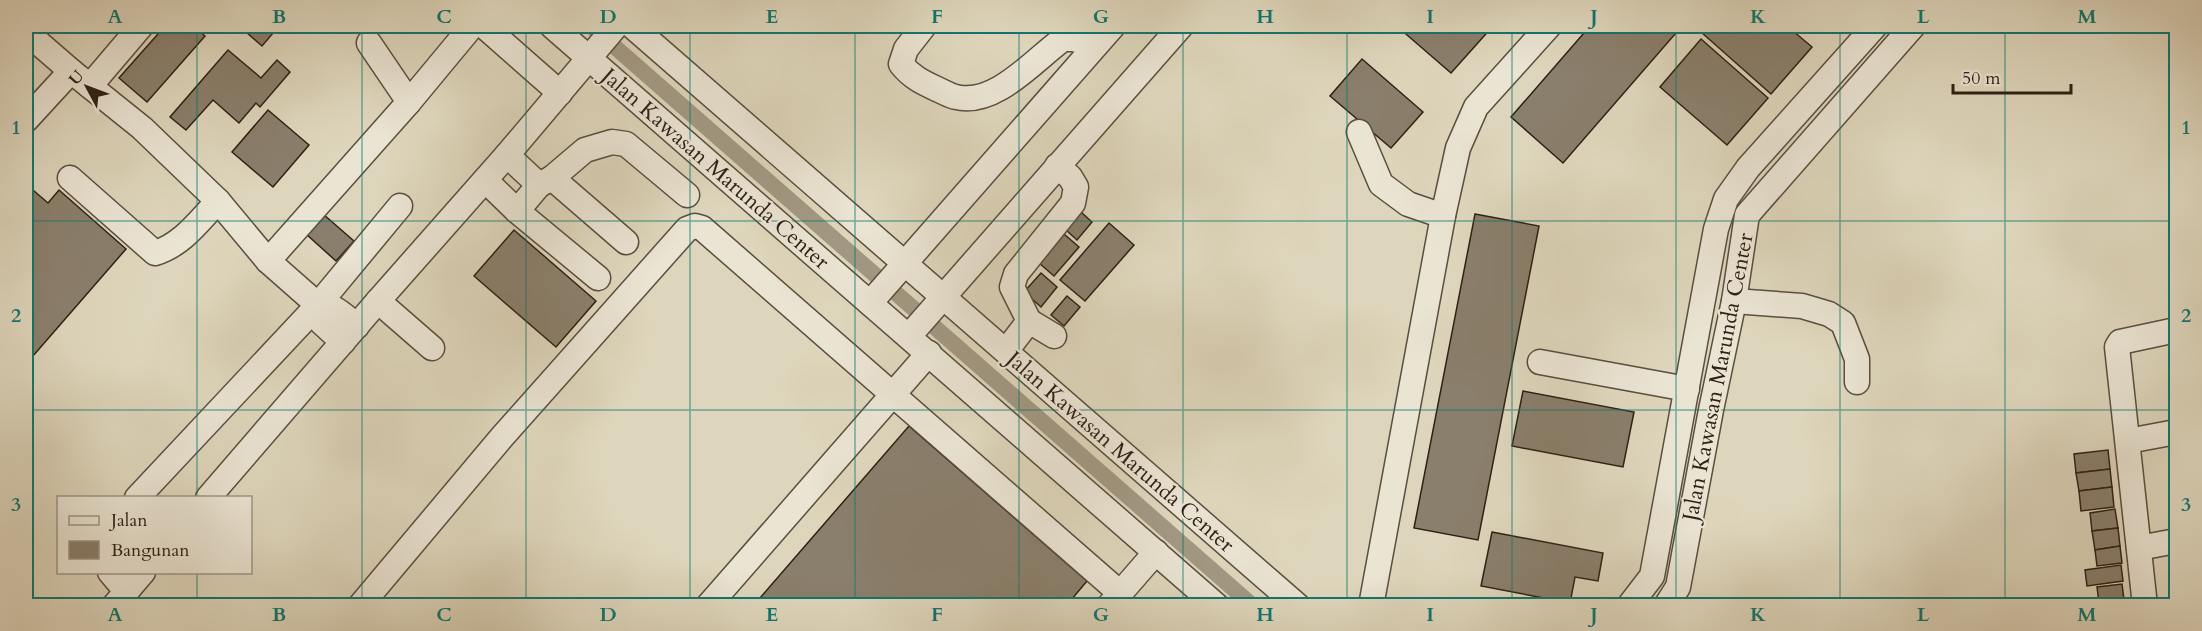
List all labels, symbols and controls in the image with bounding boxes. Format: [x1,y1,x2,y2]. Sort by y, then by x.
text: A [107,3,123,30]
text: B [272,3,286,30]
text: C [436,3,452,30]
text: D [599,3,617,30]
text: E [766,3,778,30]
text: F [931,3,943,30]
text: G [1093,3,1109,30]
text: H [1256,3,1274,30]
text: I [1426,3,1434,30]
text: J [1587,3,1598,30]
text: K [1750,3,1767,30]
text: L [1917,3,1930,30]
text: M [2077,3,2097,30]
north arrow [57,57,117,117]
scale bar [1953,57,2072,95]
street label: Jalan Kawasan Marunda Center [593,59,836,277]
text: U [64,66,89,90]
text: 50 m [1962,66,2001,91]
text: 1 [11,114,21,141]
text: 1 [2181,114,2191,141]
street label: Jalan Kawasan Marunda Center [1675,230,1761,527]
text: 2 [11,302,21,329]
text: 2 [2181,302,2191,329]
street label: Jalan Kawasan Marunda Center [998,342,1241,560]
text: 3 [11,491,21,518]
text: 3 [2181,491,2191,518]
legend [57,496,252,574]
text: Jalan [108,508,148,533]
text: Bangunan [111,538,190,563]
text: A [107,601,123,628]
text: B [272,601,286,628]
text: C [436,601,452,628]
text: D [599,601,617,628]
text: E [766,601,778,628]
text: F [931,601,943,628]
text: G [1093,601,1109,628]
text: H [1256,601,1274,628]
text: I [1426,601,1434,628]
text: J [1587,601,1598,628]
text: K [1750,601,1767,628]
text: L [1917,601,1930,628]
text: M [2077,601,2097,628]

